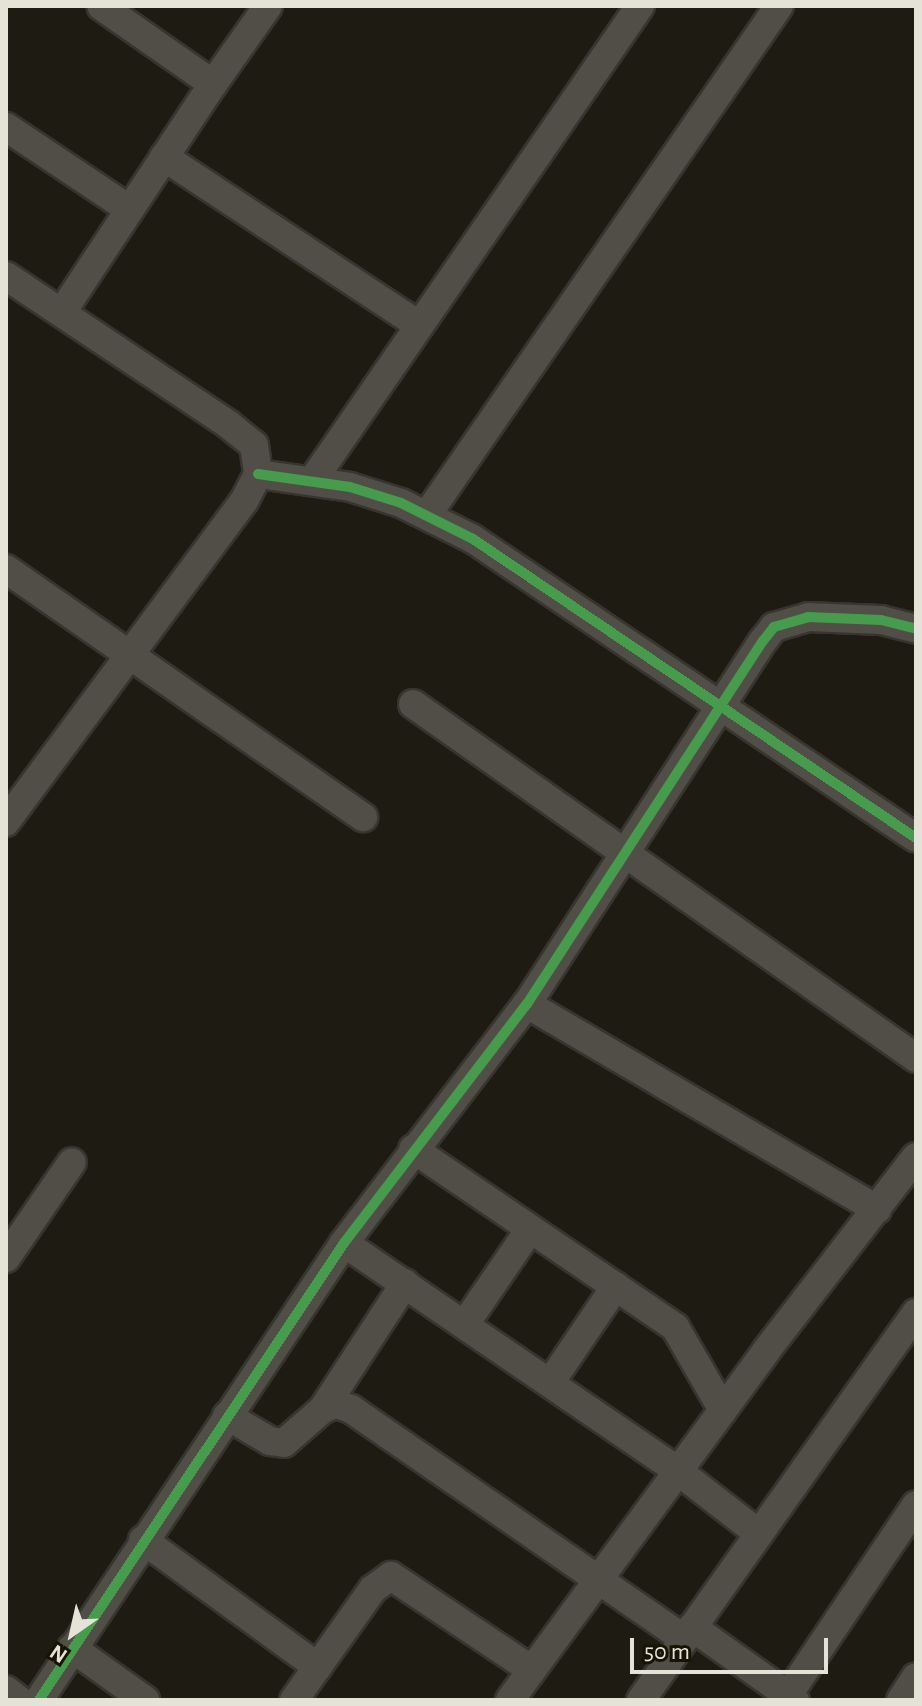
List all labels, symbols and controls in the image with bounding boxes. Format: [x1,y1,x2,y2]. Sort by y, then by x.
north arrow [32,1594,112,1674]
scale bar [634,1622,832,1672]
text: 50 m [644,1640,690,1664]
text: N [46,1641,71,1667]

